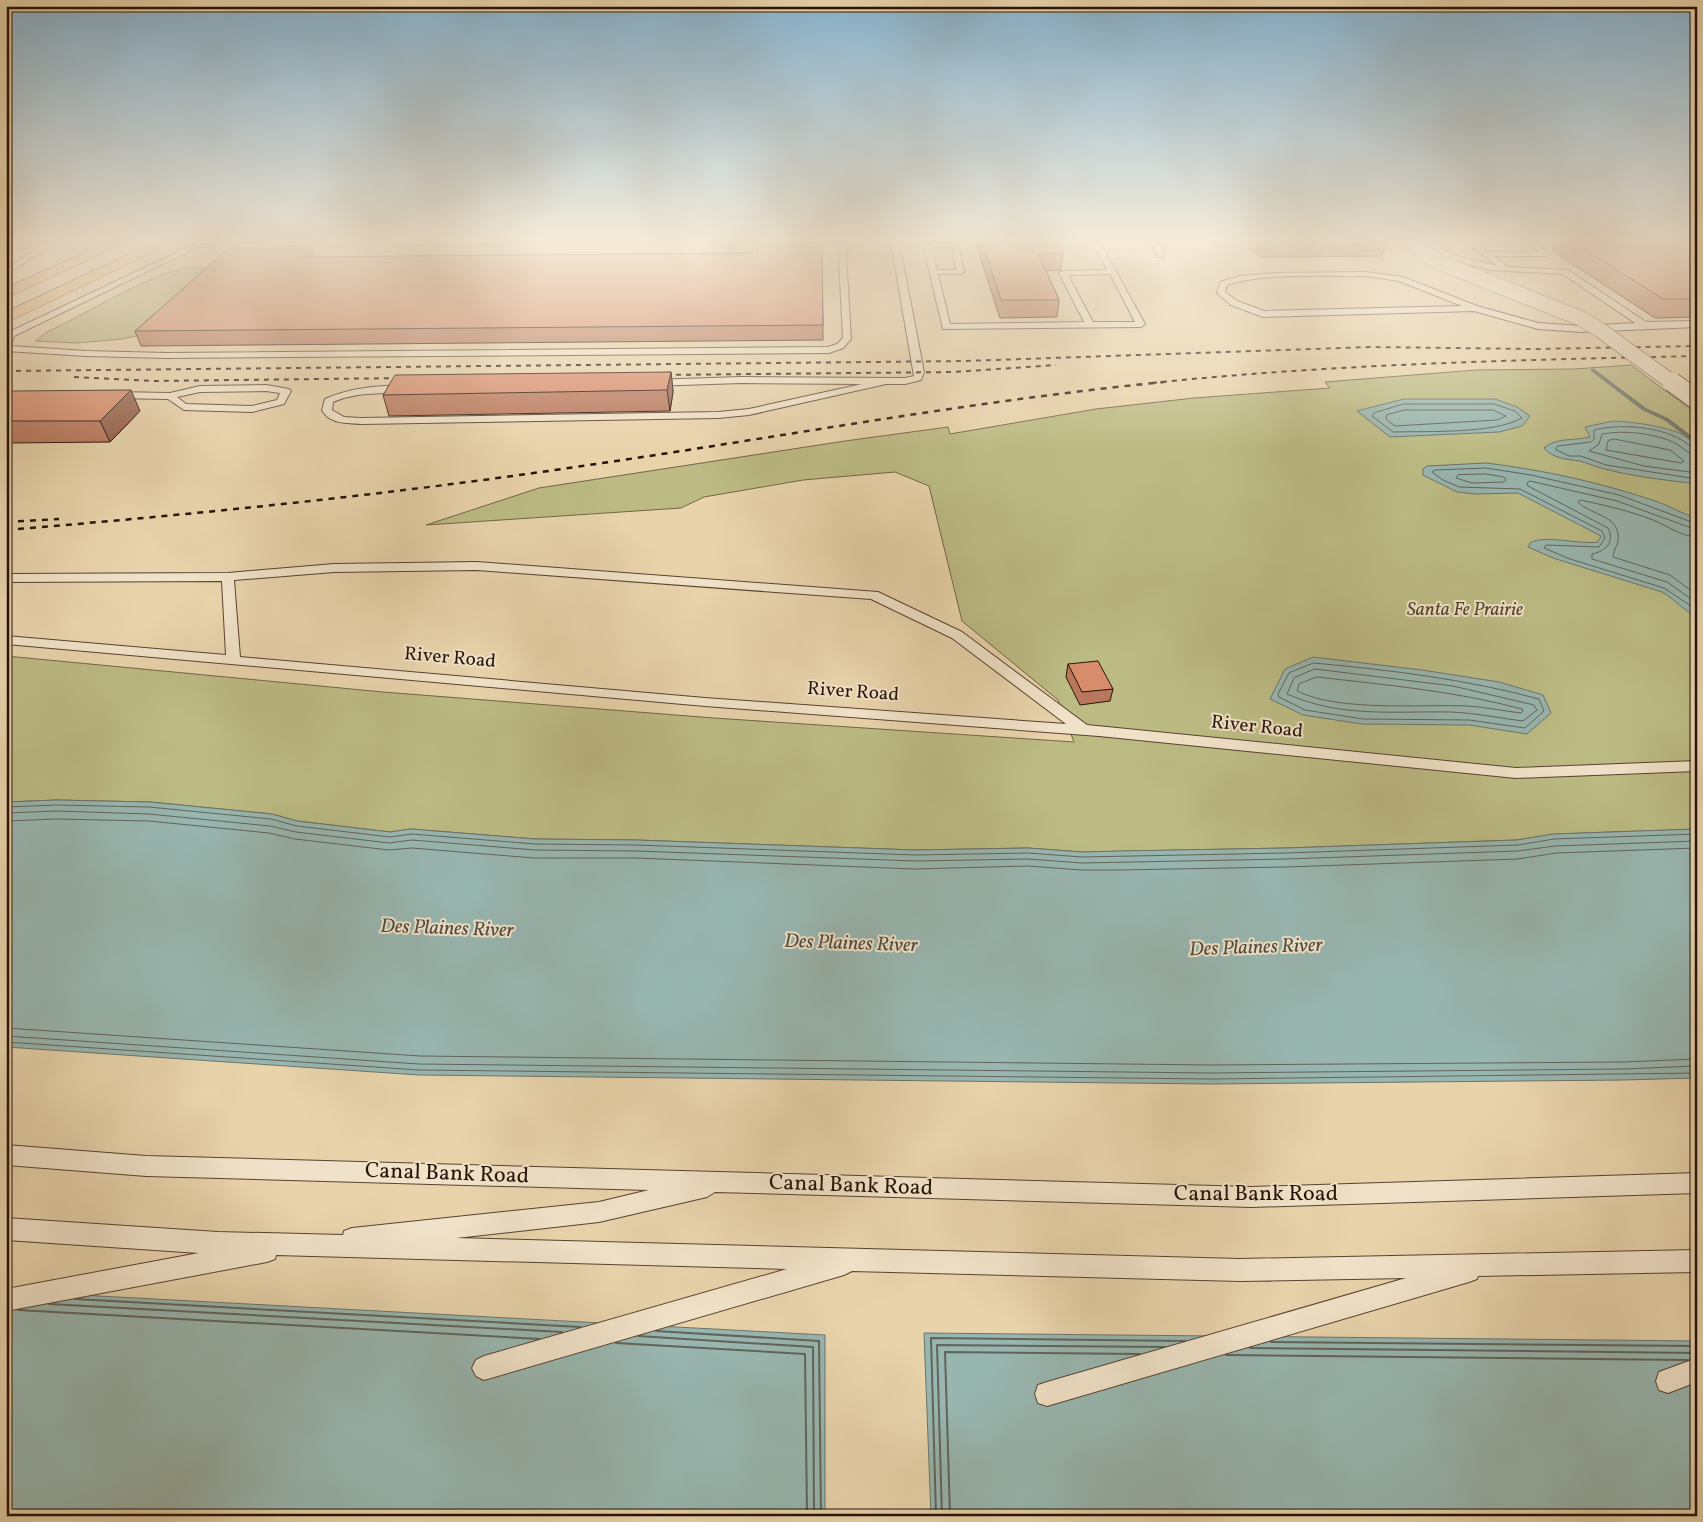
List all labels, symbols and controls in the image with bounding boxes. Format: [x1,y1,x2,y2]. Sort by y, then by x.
park label: Santa Fe Prairie [1407,597,1523,623]
street label: River Road [403,641,497,675]
street label: River Road [806,676,900,708]
street label: River Road [1210,709,1304,745]
water label: Des Plaines River [380,913,515,945]
water label: Des Plaines River [784,928,919,960]
water label: Des Plaines River [1189,932,1324,964]
street label: Canal Bank Road [364,1156,530,1192]
street label: Canal Bank Road [768,1168,934,1204]
street label: Canal Bank Road [1174,1179,1338,1210]

